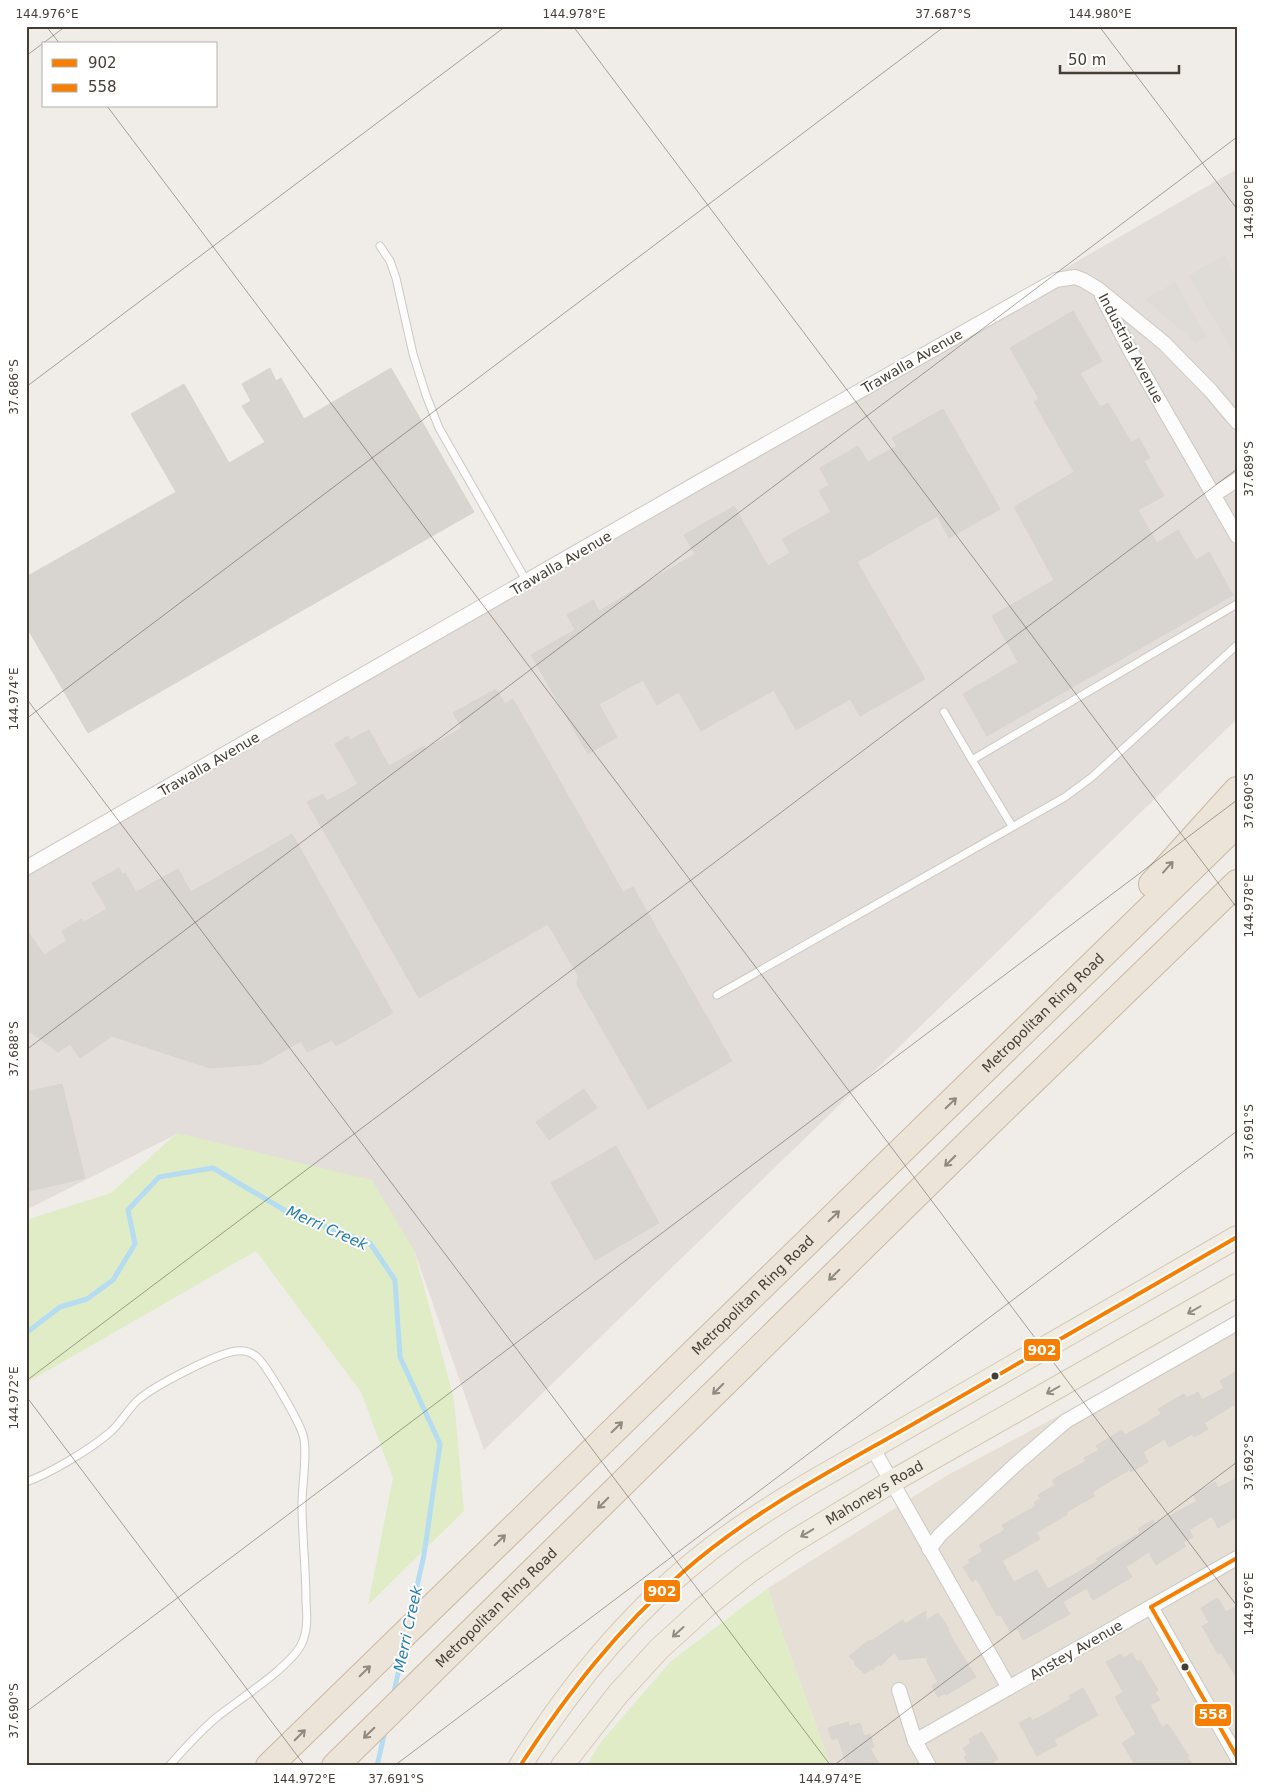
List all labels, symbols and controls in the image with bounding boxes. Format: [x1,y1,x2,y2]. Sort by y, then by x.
text: 144.976°E [15,7,79,21]
text: 144.978°E [542,7,606,21]
text: 37.687°S [915,7,971,21]
text: 144.980°E [1068,7,1132,21]
legend [42,42,218,108]
scale bar [1060,42,1179,74]
text: 50 m [1068,51,1106,69]
text: 902 [88,54,117,72]
text: 558 [88,78,117,96]
text: 144.980°E [1242,176,1256,240]
street label: Industrial Avenue [1095,290,1167,406]
street label: Trawalla Avenue [858,326,965,397]
text: 37.686°S [7,359,21,415]
text: 37.689°S [1242,441,1256,497]
street label: Trawalla Avenue [507,528,614,599]
text: 144.974°E [7,667,21,731]
street label: Trawalla Avenue [155,729,262,800]
text: 37.690°S [1242,773,1256,829]
one-way arrow [1162,861,1174,874]
text: 144.978°E [1242,874,1256,938]
street label: Metropolitan Ring Road [979,950,1107,1076]
text: 37.688°S [7,1021,21,1077]
one-way arrow [944,1097,957,1109]
text: 37.691°S [1242,1104,1256,1160]
one-way arrow [944,1155,956,1167]
water label: Merri Creek [283,1202,372,1254]
one-way arrow [828,1210,840,1222]
street label: Metropolitan Ring Road [688,1232,817,1358]
one-way arrow [828,1269,840,1281]
one-way arrow [1188,1305,1202,1315]
line badge: 902 [1023,1338,1061,1362]
text: 902 [1027,1342,1057,1358]
text: 144.972°E [7,1366,21,1430]
unlabelled marker [990,1371,1000,1381]
one-way arrow [712,1383,725,1395]
one-way arrow [1047,1386,1061,1396]
one-way arrow [611,1421,623,1433]
text: 37.692°S [1242,1435,1256,1491]
street label: Mahoneys Road [823,1457,926,1528]
one-way arrow [596,1497,609,1509]
one-way arrow [800,1528,814,1538]
one-way arrow [494,1534,507,1546]
street label: Metropolitan Ring Road [432,1544,560,1671]
text: 144.976°E [1242,1572,1256,1636]
line badge: 902 [643,1579,681,1603]
water label: Merri Creek [390,1583,426,1674]
text: 902 [647,1583,677,1599]
street label: Anstey Avenue [1027,1617,1125,1683]
one-way arrow [672,1626,684,1638]
unlabelled marker [1180,1662,1190,1672]
one-way arrow [358,1665,371,1677]
text: 37.690°S [7,1683,21,1739]
line badge: 558 [1194,1703,1232,1727]
text: 558 [1198,1706,1228,1722]
one-way arrow [363,1726,375,1739]
one-way arrow [293,1730,305,1742]
text: 144.972°E [272,1772,336,1786]
text: 37.691°S [368,1772,424,1786]
text: 144.974°E [798,1772,862,1786]

